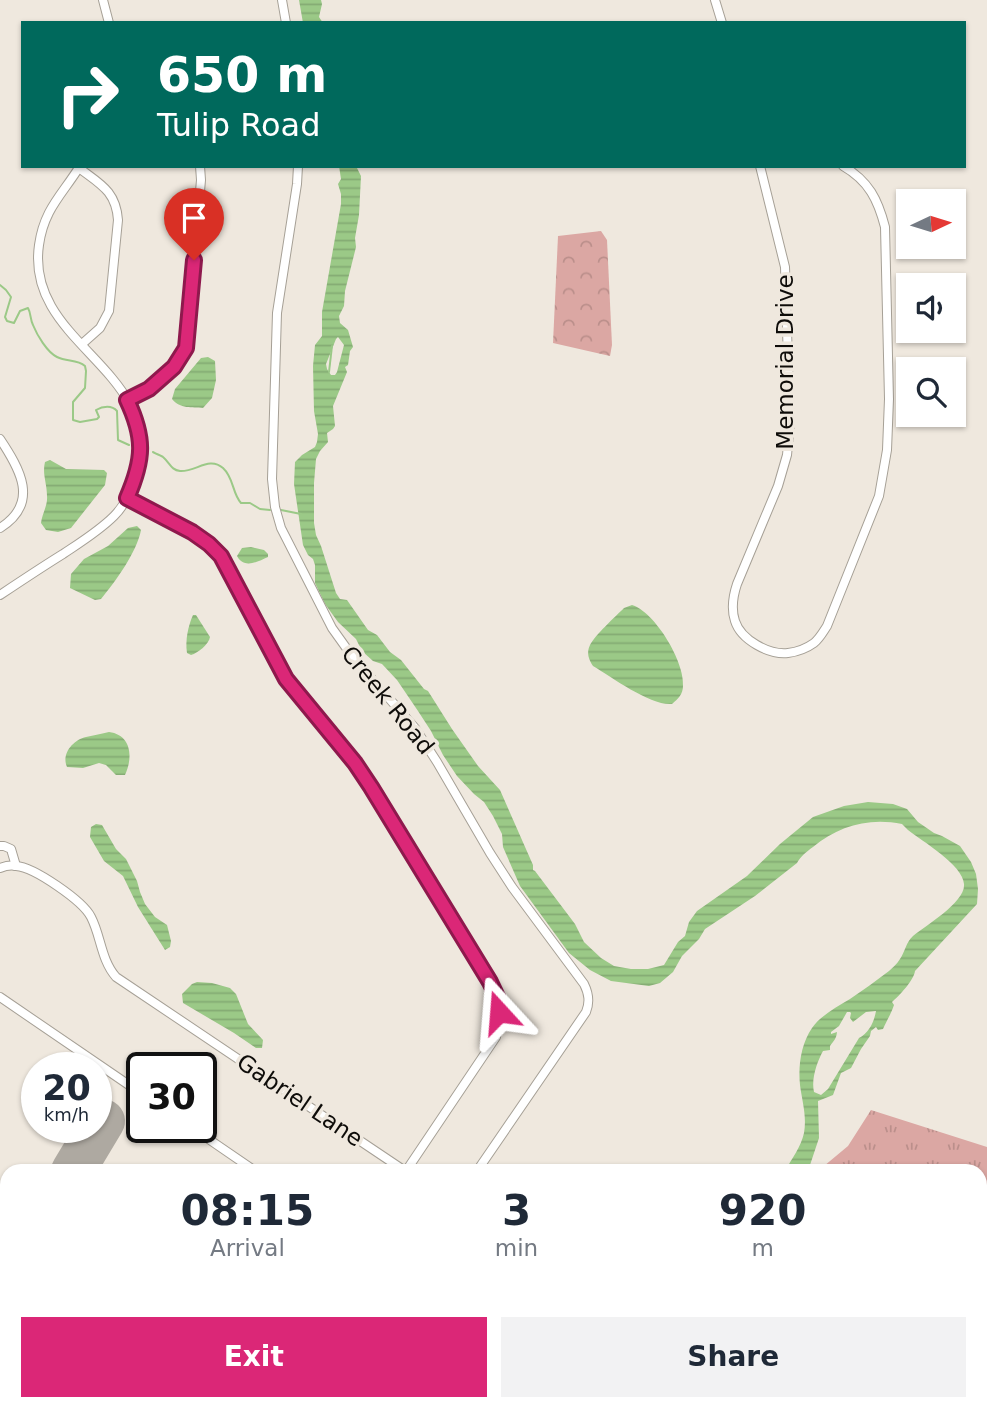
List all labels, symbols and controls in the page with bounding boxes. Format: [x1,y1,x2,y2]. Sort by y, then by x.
text: 650 m [157,47,327,104]
icon: right [42,49,133,140]
text: Tulip Road [157,106,321,144]
pin [164,188,224,260]
north arrow [896,189,966,259]
map controls [896,189,966,427]
icon: arrive [175,199,213,237]
button: sound [896,273,966,343]
street label: Memorial Drive [772,274,798,450]
button: search [896,357,966,427]
street label: Creek Road [336,641,440,759]
position arrow [462,975,536,1049]
street label: Gabriel Lane [232,1048,368,1152]
speed limit sign: 30 [126,1052,217,1143]
text: 20 [42,1068,91,1108]
text: km/h [44,1104,89,1125]
text: 08:15 [181,1186,314,1235]
text: 3 [502,1186,531,1235]
text: 920 [719,1186,806,1235]
text: Arrival [210,1235,285,1261]
text: min [495,1235,538,1261]
text: m [751,1235,774,1261]
button: Exit [21,1317,487,1397]
button: Share [501,1317,966,1397]

